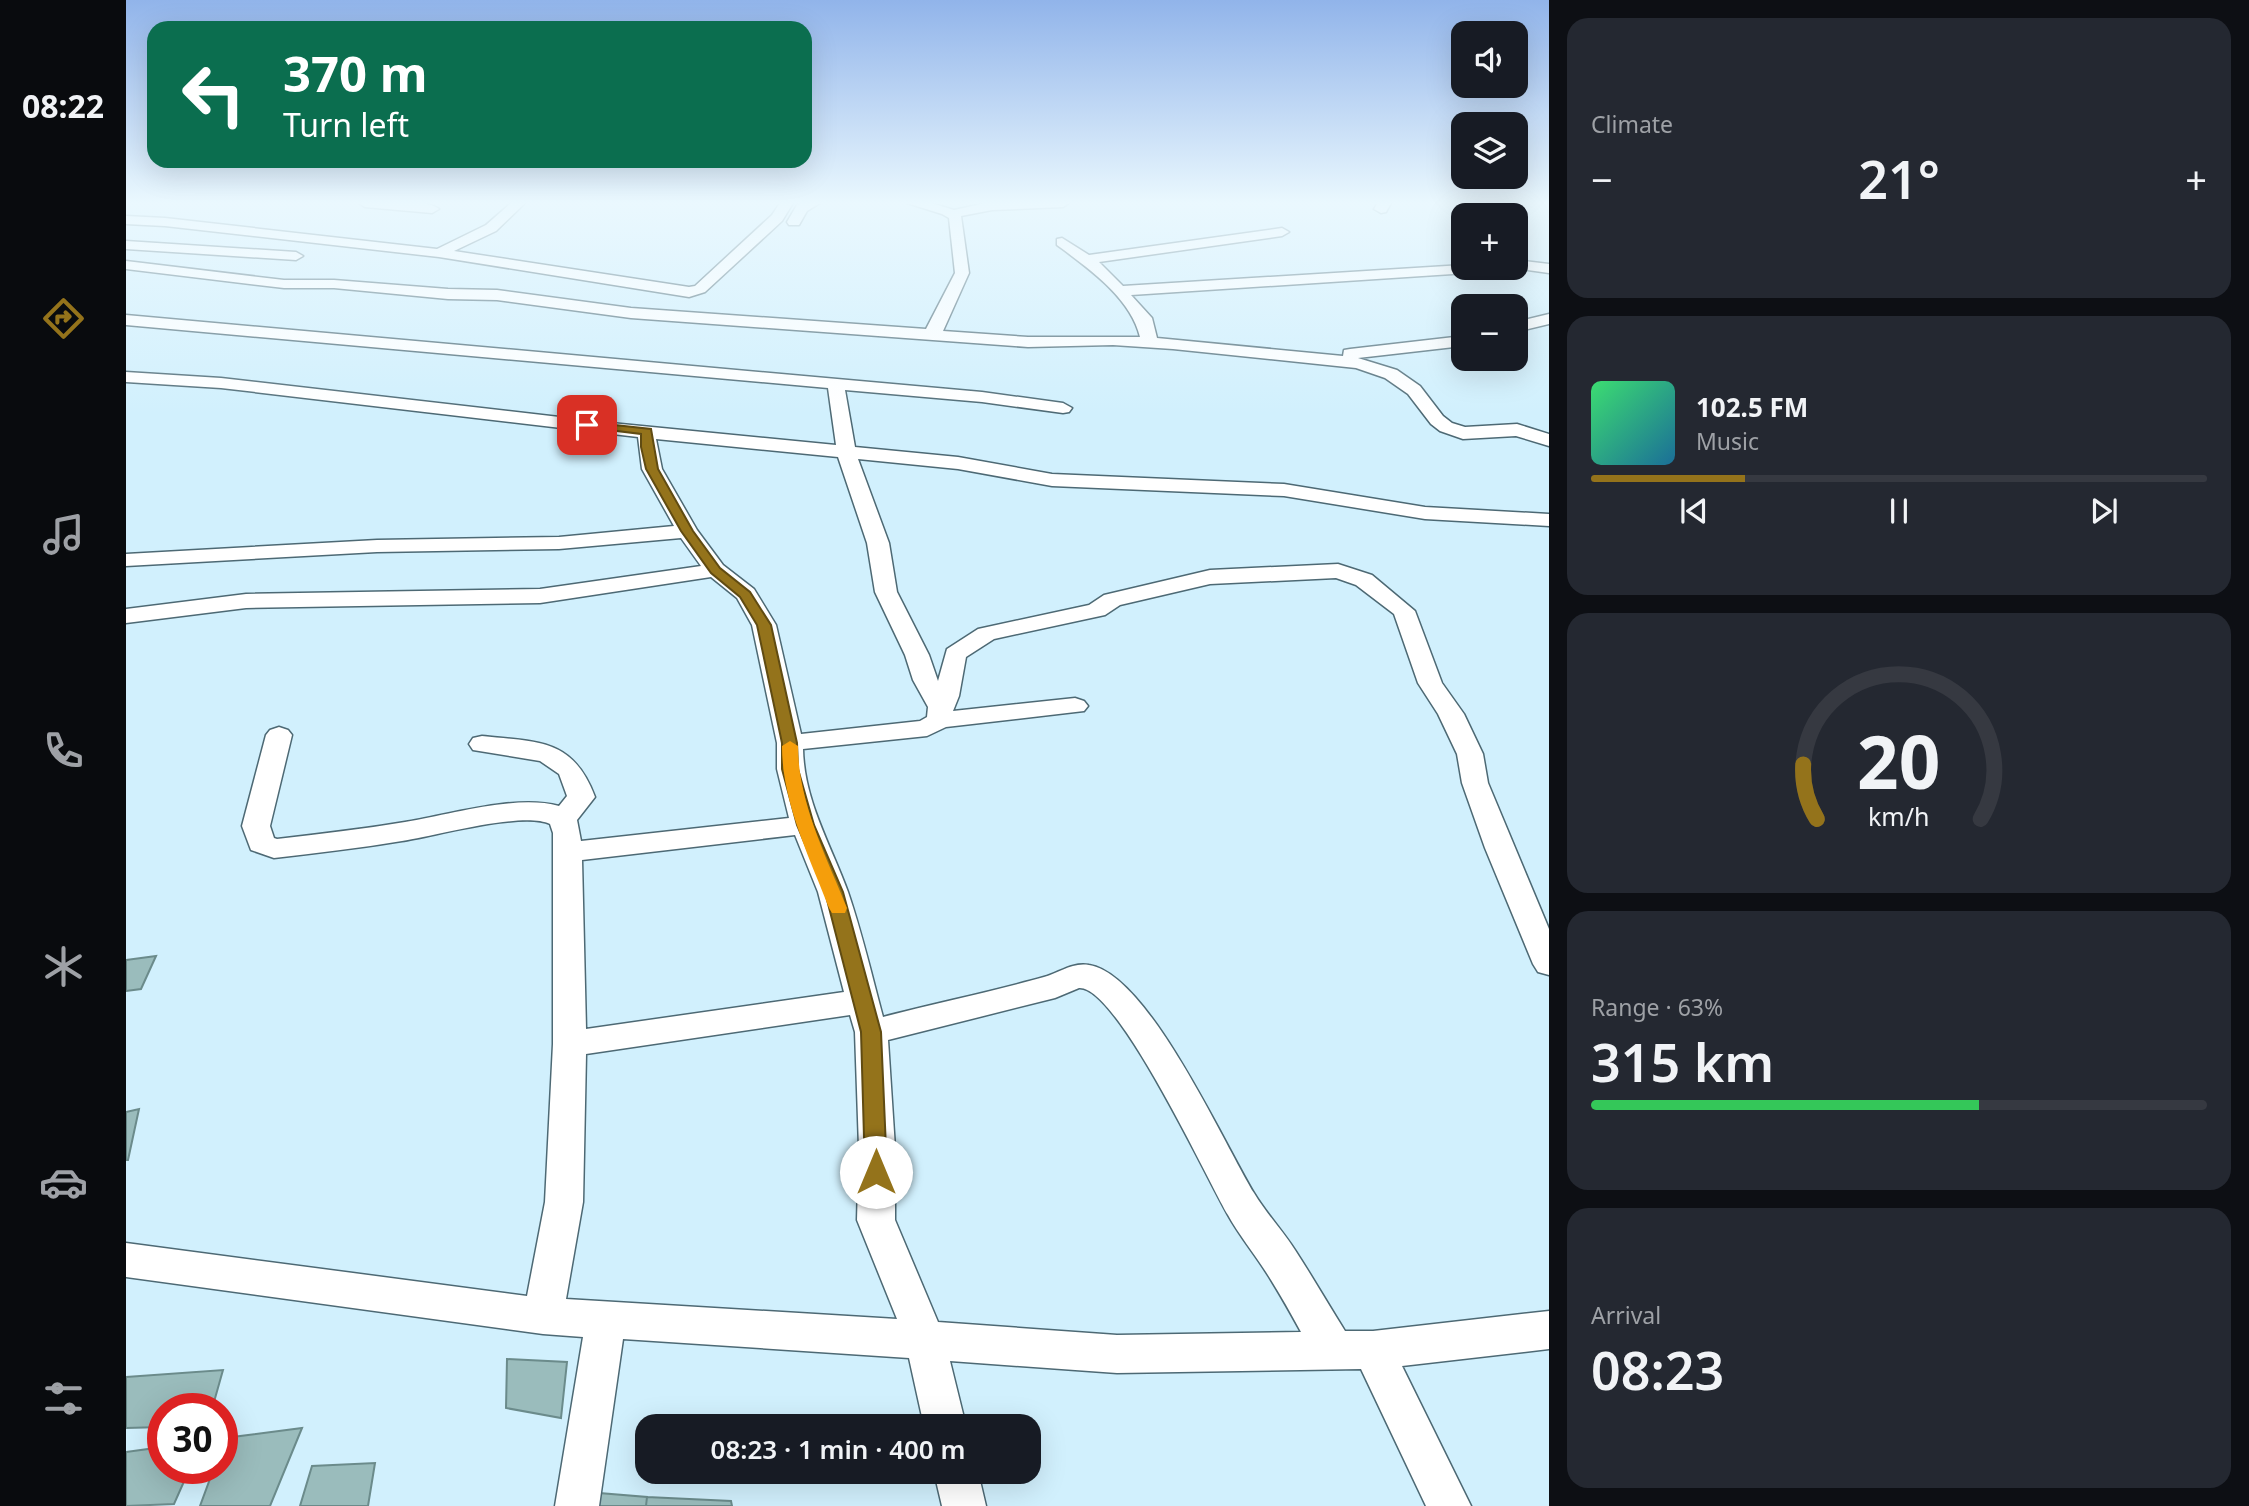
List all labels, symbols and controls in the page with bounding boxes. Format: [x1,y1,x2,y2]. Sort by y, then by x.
map controls [1451,21,1528,371]
button: sound [1451,21,1528,98]
text: 370 m [283,40,428,106]
icon: left [168,49,259,140]
text: 08:22 [22,84,104,127]
text: Turn left [283,103,409,146]
text: Climate [1591,108,1673,140]
button: layers [1451,112,1528,189]
text: 21° [1858,143,1940,214]
text: − [1591,153,1613,205]
text: + [2185,153,2207,205]
button: + [1451,203,1528,280]
icon: directions [39,294,88,343]
button: − [1451,294,1528,371]
text: 102.5 FM [1696,389,1808,425]
pin [557,395,617,455]
icon: arrive [568,406,606,444]
text: Music [1696,425,1759,457]
icon: previous [1675,492,1713,530]
icon: pause [1880,492,1918,530]
icon: next [2085,492,2123,530]
icon: music [39,510,88,559]
text: 20 [1857,711,1941,810]
icon: phone [39,726,88,775]
text: km/h [1868,799,1930,833]
icon: climate [39,942,88,991]
text: Range · 63% [1591,991,1723,1023]
text: 315 km [1591,1026,1774,1097]
position arrow [839,1135,913,1209]
icon: car [39,1158,88,1207]
text: Arrival [1591,1299,1661,1331]
text: 08:23 [1591,1334,1724,1405]
icon: filters [39,1374,88,1423]
speed limit sign: 30 [147,1393,238,1484]
text: 08:23 · 1 min · 400 m [711,1431,965,1467]

